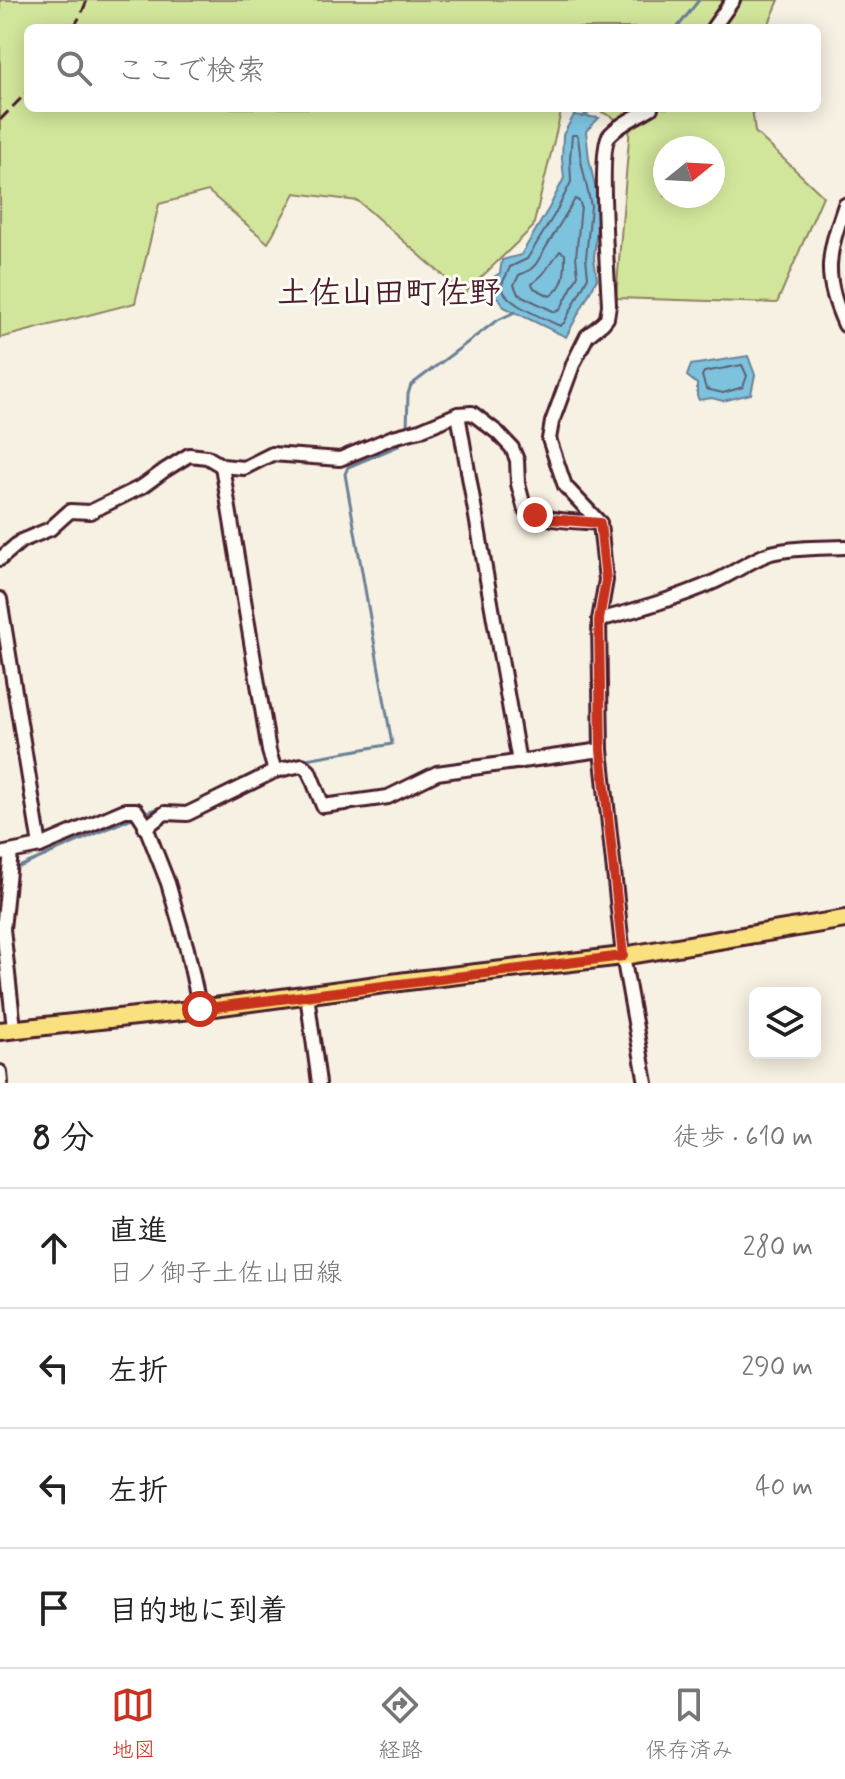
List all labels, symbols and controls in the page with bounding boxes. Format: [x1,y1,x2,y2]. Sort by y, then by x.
search box [24,24,821,112]
icon: search [52,46,96,90]
text: ここで検索 [116,52,266,91]
north arrow [653,136,725,208]
district label: 土佐山田町佐野 [277,273,501,315]
route end [517,497,553,533]
map controls [749,987,821,1059]
button: layers [749,987,821,1059]
route start [182,991,218,1027]
text: 8 分 [32,1116,94,1161]
text: 徒歩 · 610 m [673,1121,813,1155]
text: 直進 [108,1212,168,1251]
icon: ahead [32,1226,76,1270]
text: 280 m [743,1231,813,1265]
text: 日ノ御子土佐山田線 [108,1257,342,1291]
icon: left [32,1346,76,1390]
text: 290 m [741,1351,813,1385]
text: 左折 [108,1352,168,1391]
icon: left [32,1466,76,1510]
text: 40 m [755,1471,813,1505]
text: 左折 [108,1472,168,1511]
icon: arrive [32,1586,76,1630]
text: 目的地に到着 [108,1592,288,1631]
tab: 地図 [111,1683,156,1765]
tab: 経路 [378,1683,423,1765]
tab: 保存済み [645,1683,734,1765]

